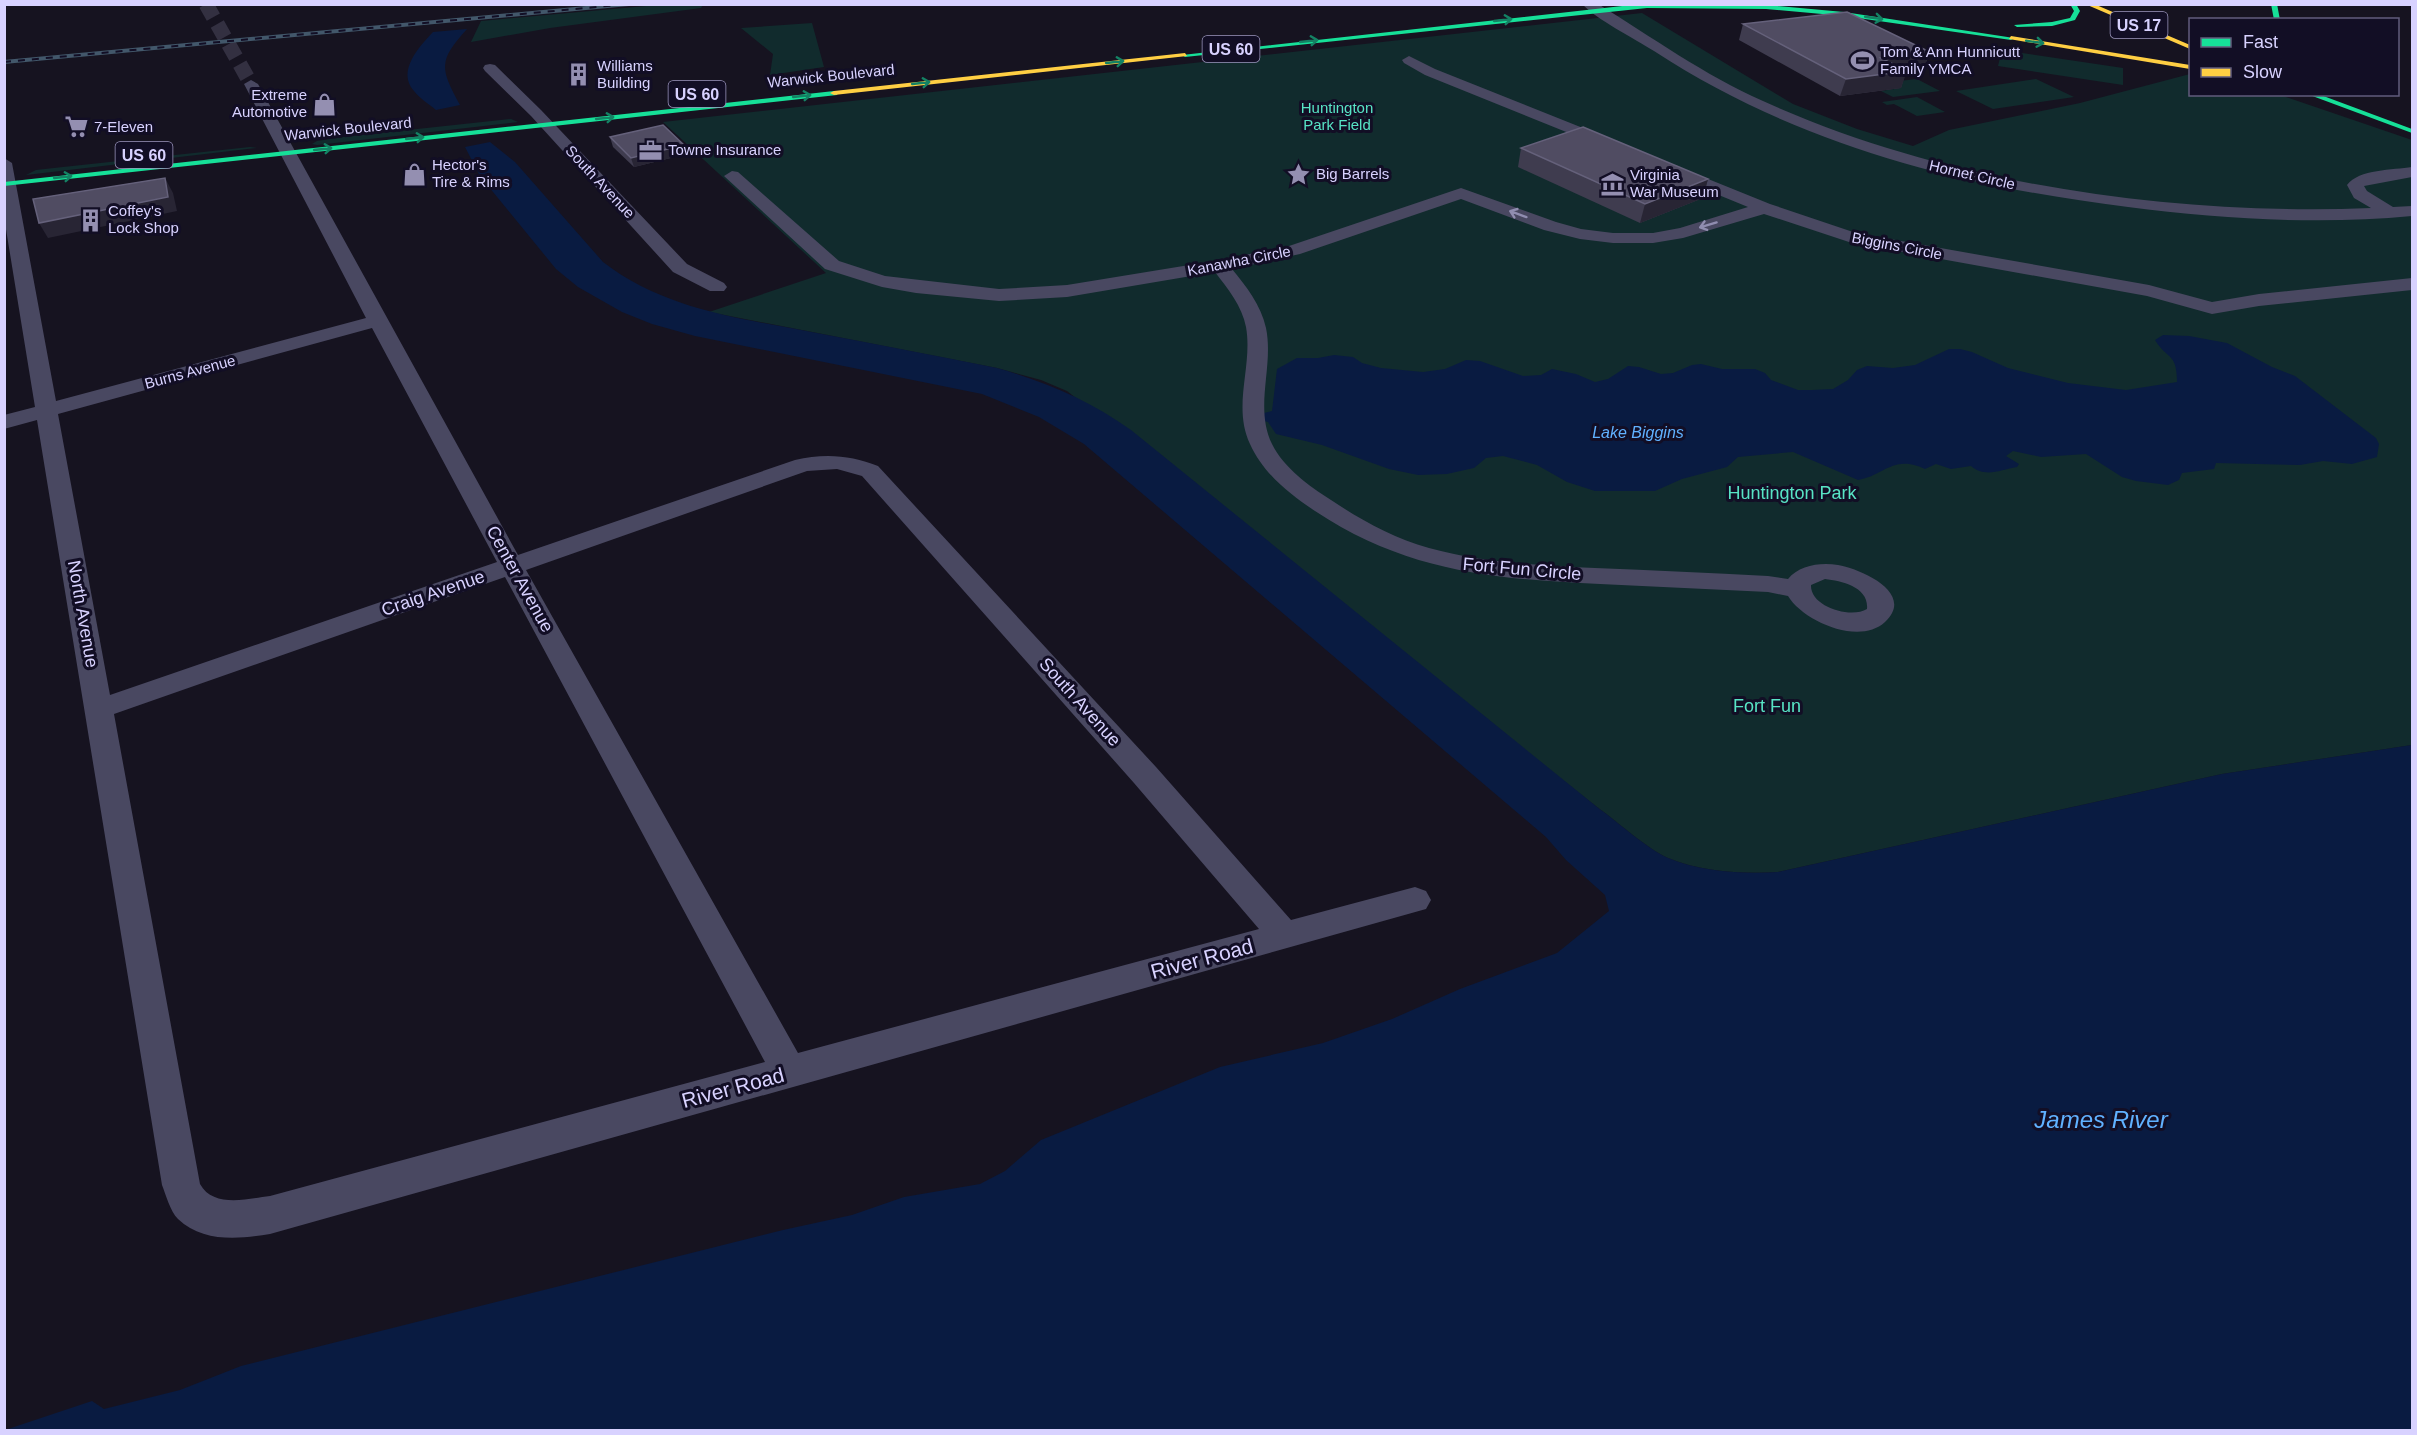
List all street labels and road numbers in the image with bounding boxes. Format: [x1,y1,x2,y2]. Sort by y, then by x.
road number: US 17 [2110,12,2168,38]
road number: US 60 [1202,36,1260,62]
street label: Warwick Boulevard [766,60,895,91]
road number: US 60 [668,81,726,107]
street label: Warwick Boulevard [283,113,412,144]
road number: US 60 [116,142,172,168]
street label: South Avenue [562,142,638,222]
street label: Hornet Circle [1928,156,2017,193]
street label: Biggins Circle [1850,228,1944,263]
street label: Kanawha Circle [1186,242,1292,279]
street label: Burns Avenue [143,351,237,392]
street label: Center Avenue [482,522,558,636]
street label: Fort Fun Circle [1462,554,1582,584]
street label: North Avenue [64,559,102,669]
street label: Craig Avenue [379,566,487,620]
street label: South Avenue [1035,654,1125,750]
street label: River Road [1148,934,1256,983]
street label: River Road [679,1063,787,1112]

